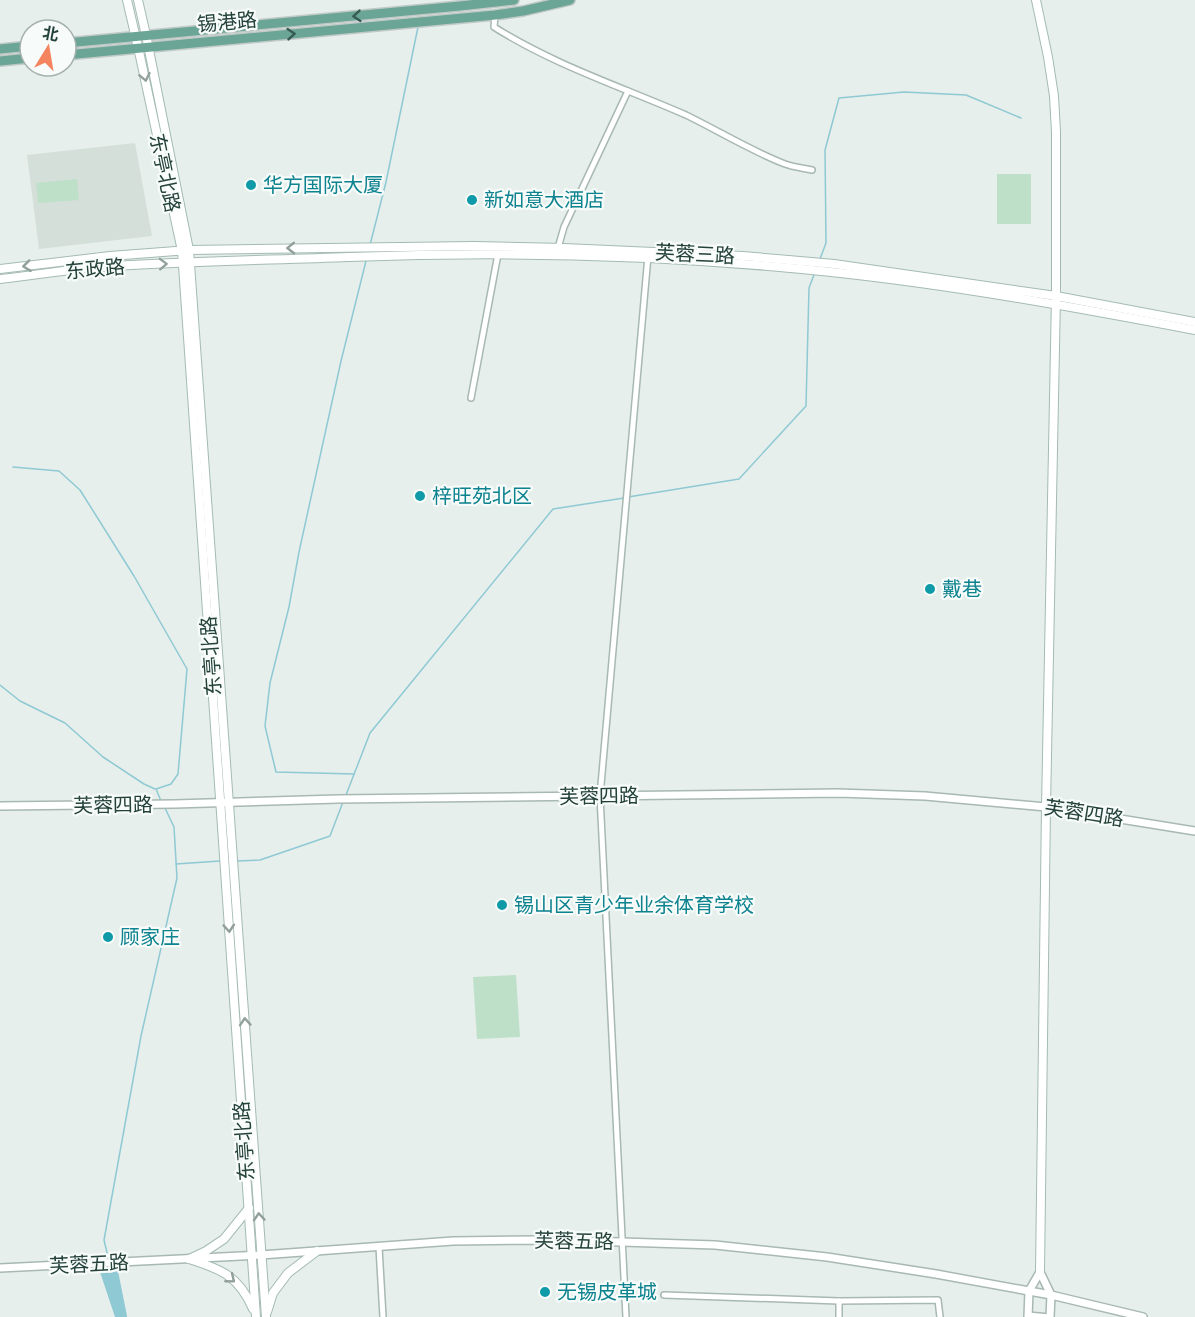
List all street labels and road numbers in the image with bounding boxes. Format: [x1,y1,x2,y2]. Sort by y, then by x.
street label: 锡港路 [196,6,258,38]
street label: 东亭北路 [144,131,186,215]
street label: 芙蓉三路 [654,239,736,269]
street label: 东政路 [64,253,126,285]
street label: 东亭北路 [195,615,227,697]
street label: 芙蓉四路 [559,782,639,810]
street label: 芙蓉四路 [73,791,153,819]
street label: 芙蓉四路 [1042,794,1126,832]
street label: 东亭北路 [228,1100,260,1182]
street label: 芙蓉五路 [534,1227,614,1255]
street label: 芙蓉五路 [48,1249,130,1279]

